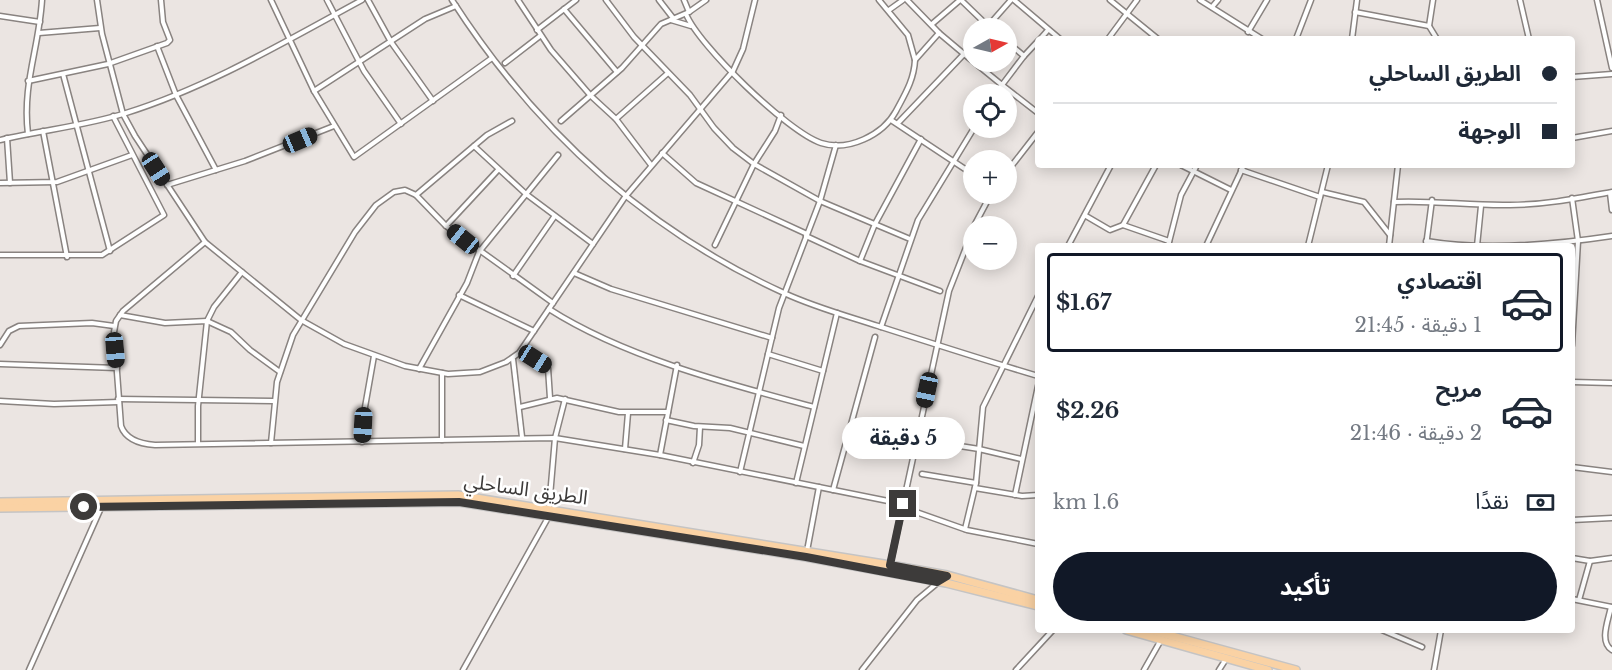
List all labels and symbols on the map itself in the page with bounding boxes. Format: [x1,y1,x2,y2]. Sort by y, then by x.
north arrow [963,18,1017,72]
car [280,125,320,155]
car [139,149,173,189]
car [443,221,483,257]
car [104,331,126,369]
car [515,342,555,376]
car [914,371,940,409]
car [353,407,373,443]
callout: 5 دقيقة [842,417,964,459]
street label: الطريق الساحلي [462,468,589,513]
route end [889,490,916,517]
route start [70,493,97,520]

